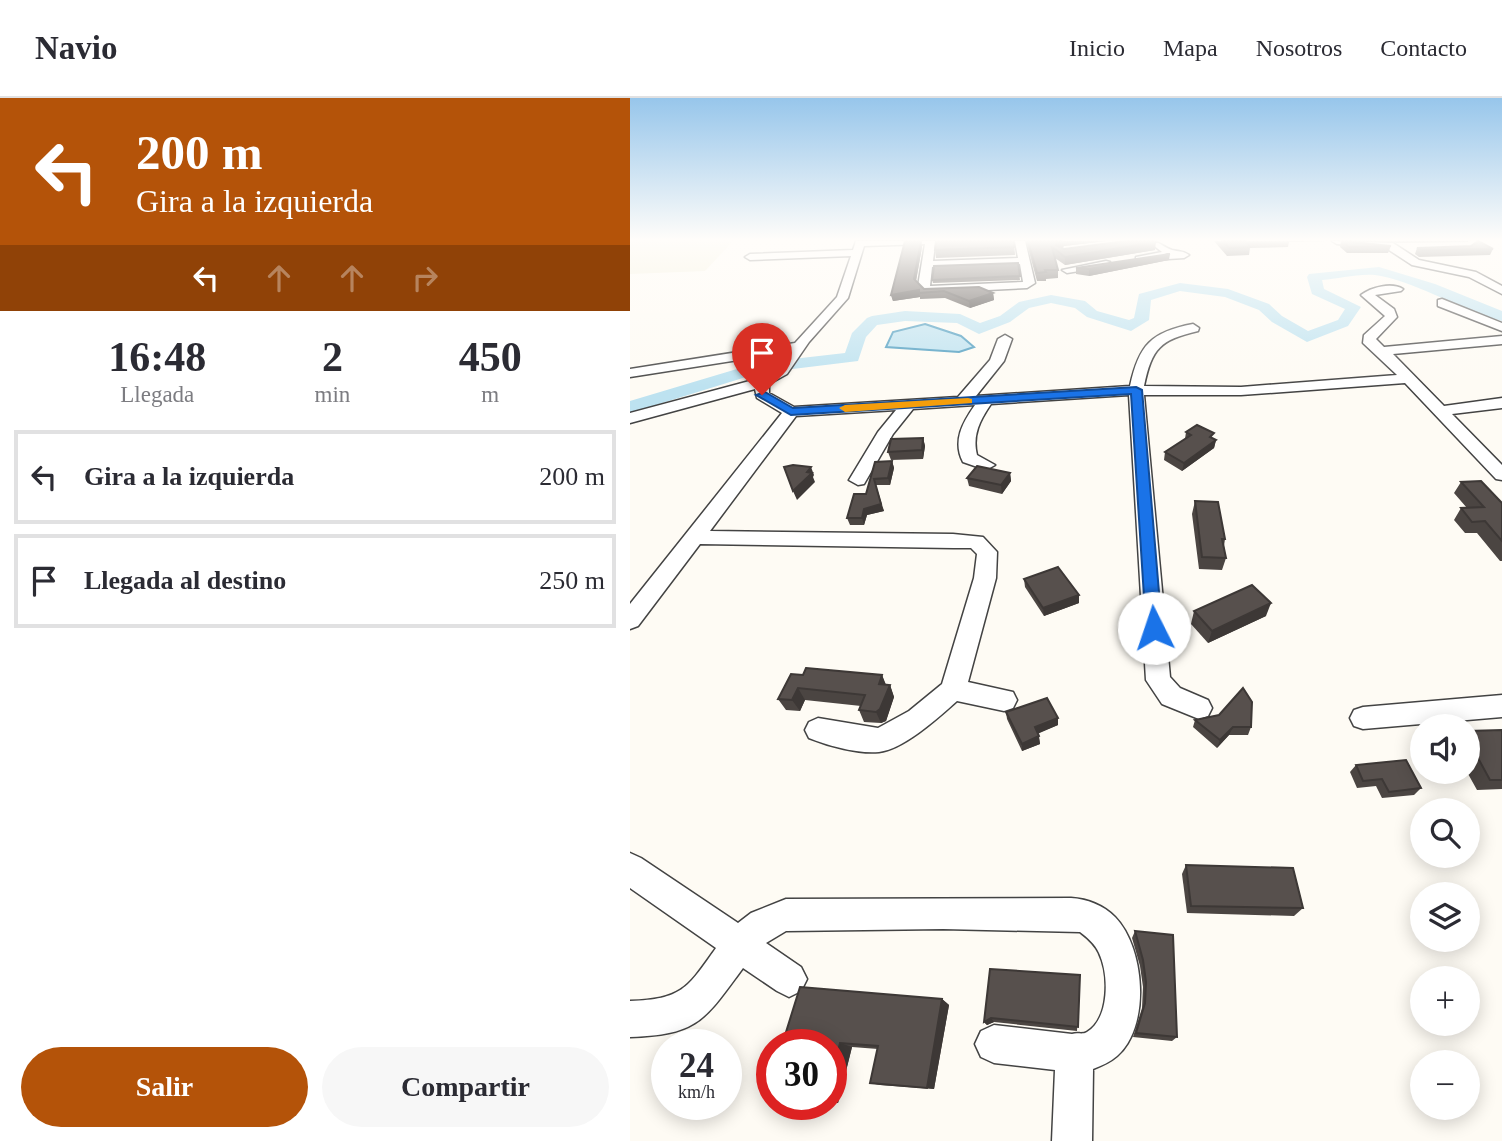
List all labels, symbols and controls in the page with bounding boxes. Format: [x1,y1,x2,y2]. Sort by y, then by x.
text: Navio [35,30,118,66]
text: Inicio [1069,35,1125,61]
text: Mapa [1163,35,1218,61]
text: Nosotros [1256,35,1342,61]
text: Contacto [1380,35,1467,61]
text: 200 m [136,125,263,180]
icon: left [21,126,112,217]
text: Gira a la izquierda [136,183,373,219]
icon: left [187,259,225,297]
icon: ahead [260,259,298,297]
icon: ahead [333,259,371,297]
icon: right [406,259,444,297]
pin [732,323,792,395]
text: 16:48 [108,334,206,380]
text: 2 [322,334,343,380]
text: 450 [459,334,522,380]
icon: arrive [743,334,781,372]
text: Llegada [120,382,194,407]
text: min [315,382,350,407]
text: m [481,382,499,407]
icon: left [25,458,63,496]
text: Gira a la izquierda [84,462,294,491]
text: 200 m [539,462,605,491]
icon: arrive [25,562,63,600]
text: Llegada al destino [84,566,286,595]
text: 250 m [539,566,605,595]
position arrow [1117,591,1191,665]
map controls [1410,714,1480,1120]
button: sound [1410,714,1480,784]
button: search [1410,798,1480,868]
button: layers [1410,882,1480,952]
button: + [1410,966,1480,1036]
speed limit sign: 30 [756,1029,847,1120]
text: 24 [679,1046,714,1085]
button: Salir [21,1047,308,1127]
button: Compartir [322,1047,609,1127]
button: − [1410,1050,1480,1120]
text: km/h [678,1082,715,1102]

